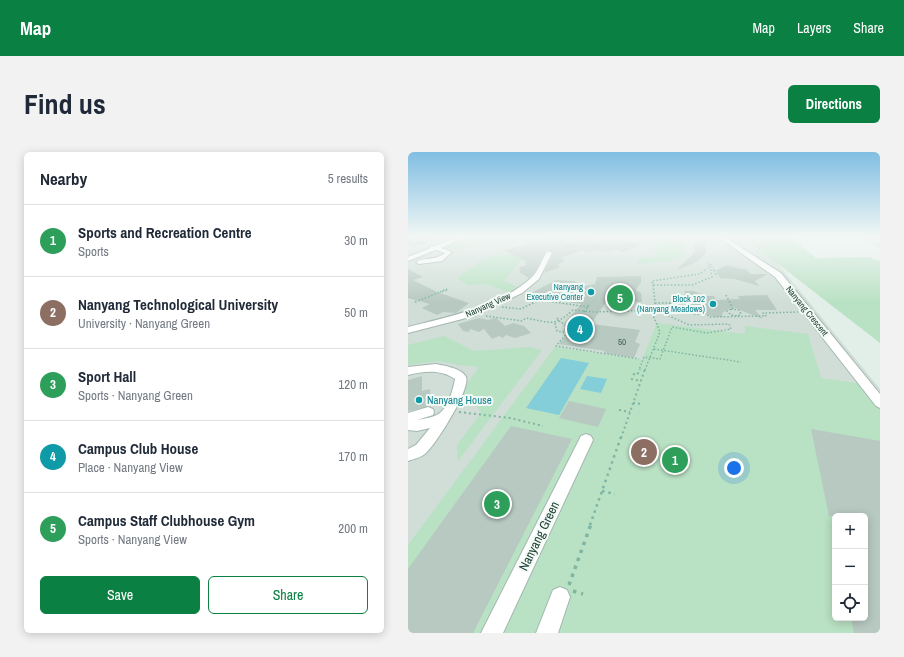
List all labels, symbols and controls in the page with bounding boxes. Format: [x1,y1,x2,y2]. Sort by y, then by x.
text: Map [20,15,51,41]
text: Map [753,19,775,37]
text: Layers [797,19,831,37]
text: Share [853,19,884,37]
text: Find us [24,85,106,123]
button: Directions [788,85,880,123]
text: Nearby [40,167,87,190]
text: 5 results [328,170,368,187]
text: Sports and Recreation Centre [78,222,252,243]
text: 1 [50,232,56,249]
text: 30 m [344,232,368,249]
text: Sports [78,243,109,260]
place label: Nanyang Executive Center [526,281,584,303]
pin: 5 [607,283,633,313]
street label: Nanyang Crescent [783,283,831,339]
marker: Nanyang Executive Center [586,287,596,297]
street label: Nanyang View [464,290,513,320]
place label: Block 102 (Nanyang Meadows) [637,293,706,315]
text: Nanyang Technological University [78,294,278,315]
marker: Block 102 (Nanyang Meadows) [708,299,718,309]
text: 2 [50,304,56,321]
text: 50 m [344,304,368,321]
pin: 4 [567,314,593,344]
text: University · Nanyang Green [78,315,210,332]
house number: 50 [618,336,626,348]
text: Sport Hall [78,366,136,387]
text: 3 [50,376,56,393]
text: 120 m [338,376,368,393]
text: Sports · Nanyang Green [78,387,193,404]
place label: Nanyang House [427,393,492,407]
marker: Nanyang House [414,395,424,405]
pin: 2 [631,437,657,467]
text: Campus Club House [78,438,198,459]
pin: 1 [662,445,688,475]
text: 4 [50,448,56,465]
text: 170 m [338,448,368,465]
your location [724,458,744,478]
text: Place · Nanyang View [78,459,183,476]
pin: 3 [484,489,510,519]
street label: Nanyang Green [515,498,563,574]
text: Campus Staff Clubhouse Gym [78,510,255,531]
map controls [832,513,868,621]
button: + [832,513,868,549]
text: 5 [50,520,56,537]
text: 200 m [338,520,368,537]
text: Sports · Nanyang View [78,531,187,548]
button: − [832,549,868,585]
button: Save [40,576,200,614]
button: Share [208,576,368,614]
button: locate [832,585,868,621]

